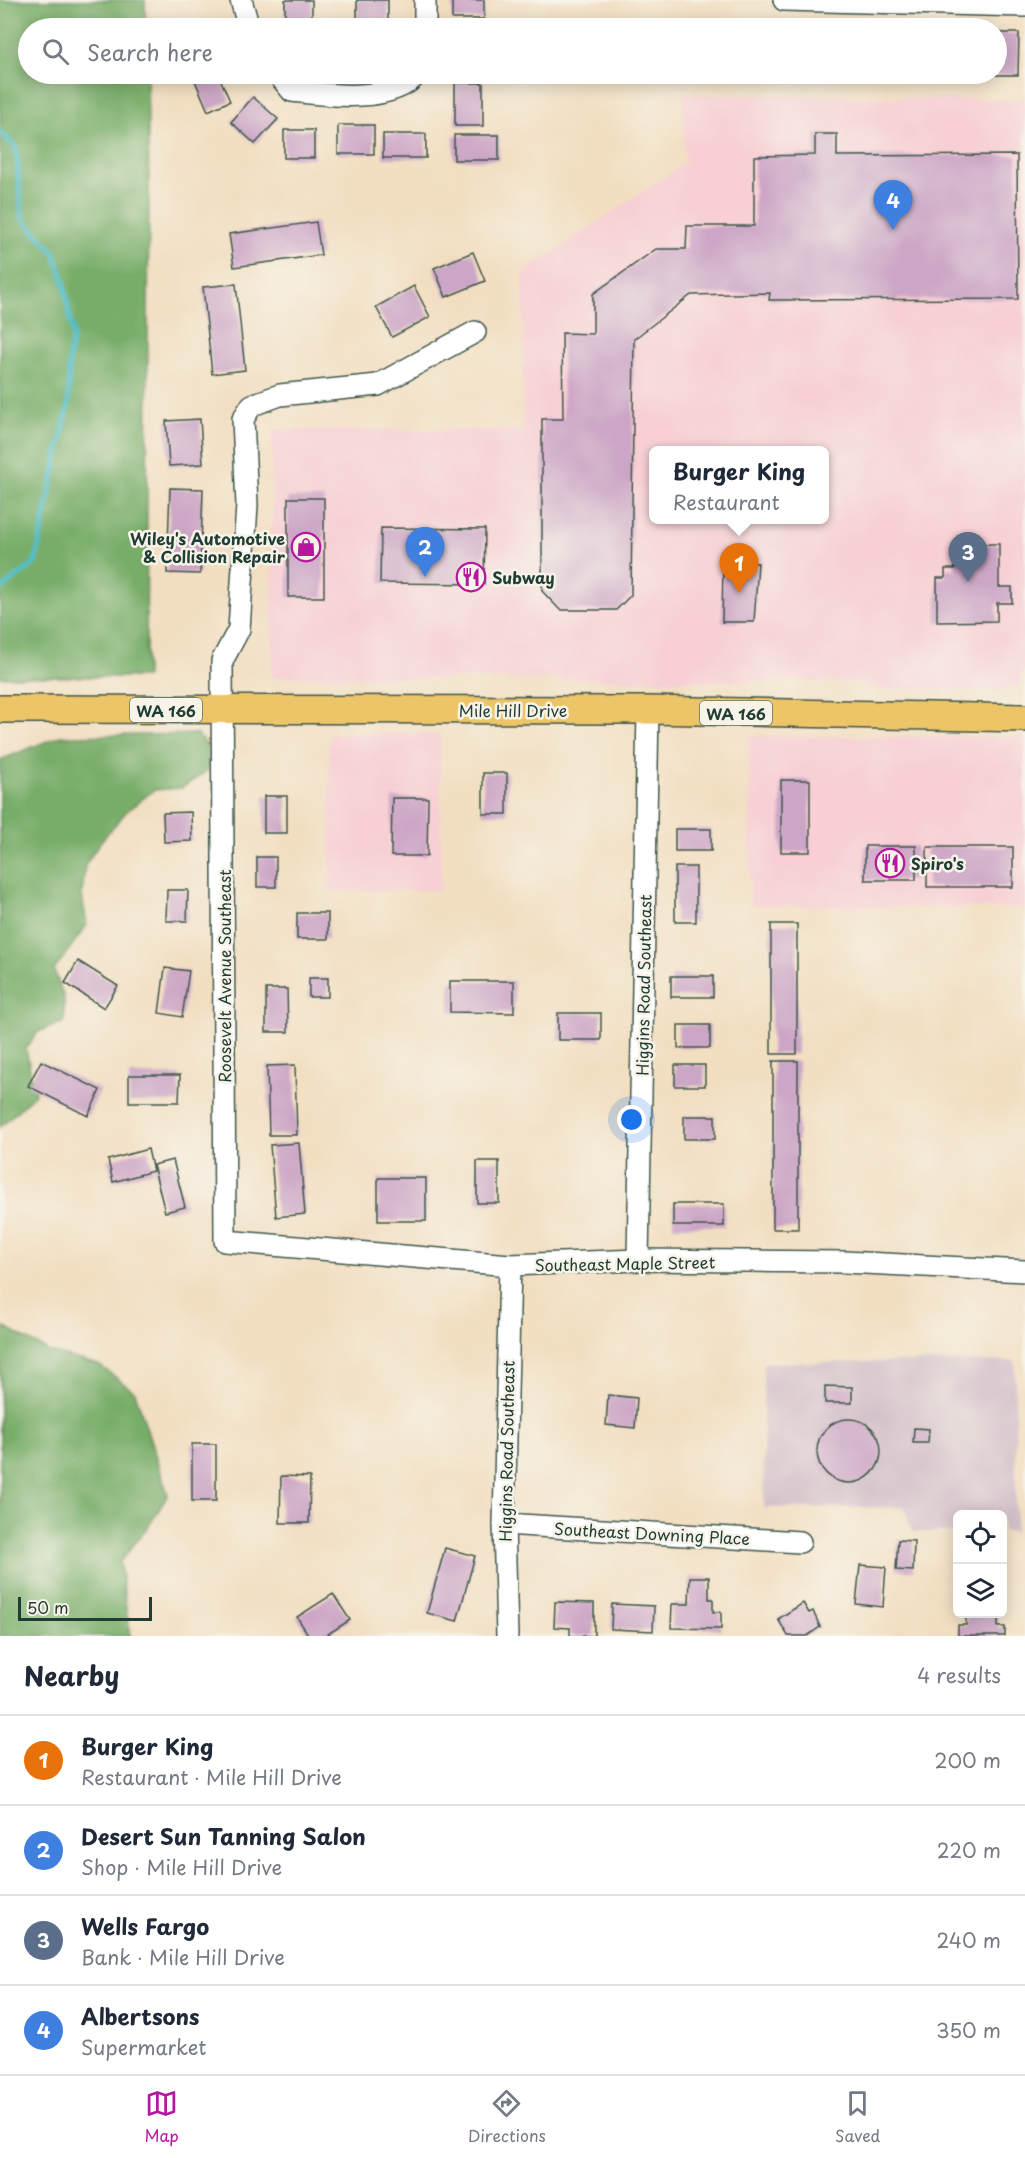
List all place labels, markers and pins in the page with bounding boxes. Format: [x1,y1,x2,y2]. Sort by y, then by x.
pin: 4 [874,180,912,230]
place label: Wiley's Automotive & Collision Repair [130,526,286,568]
pin: 2 [406,528,444,577]
shop icon: Wiley's Automotive & Collision Repair [290,531,322,563]
pin: 3 [948,532,988,582]
pin: 1 [720,544,758,593]
restaurant icon: Subway [455,561,487,593]
place label: Subway [492,565,555,589]
restaurant icon: Spiro's [874,847,906,879]
place label: Spiro's [911,851,964,875]

